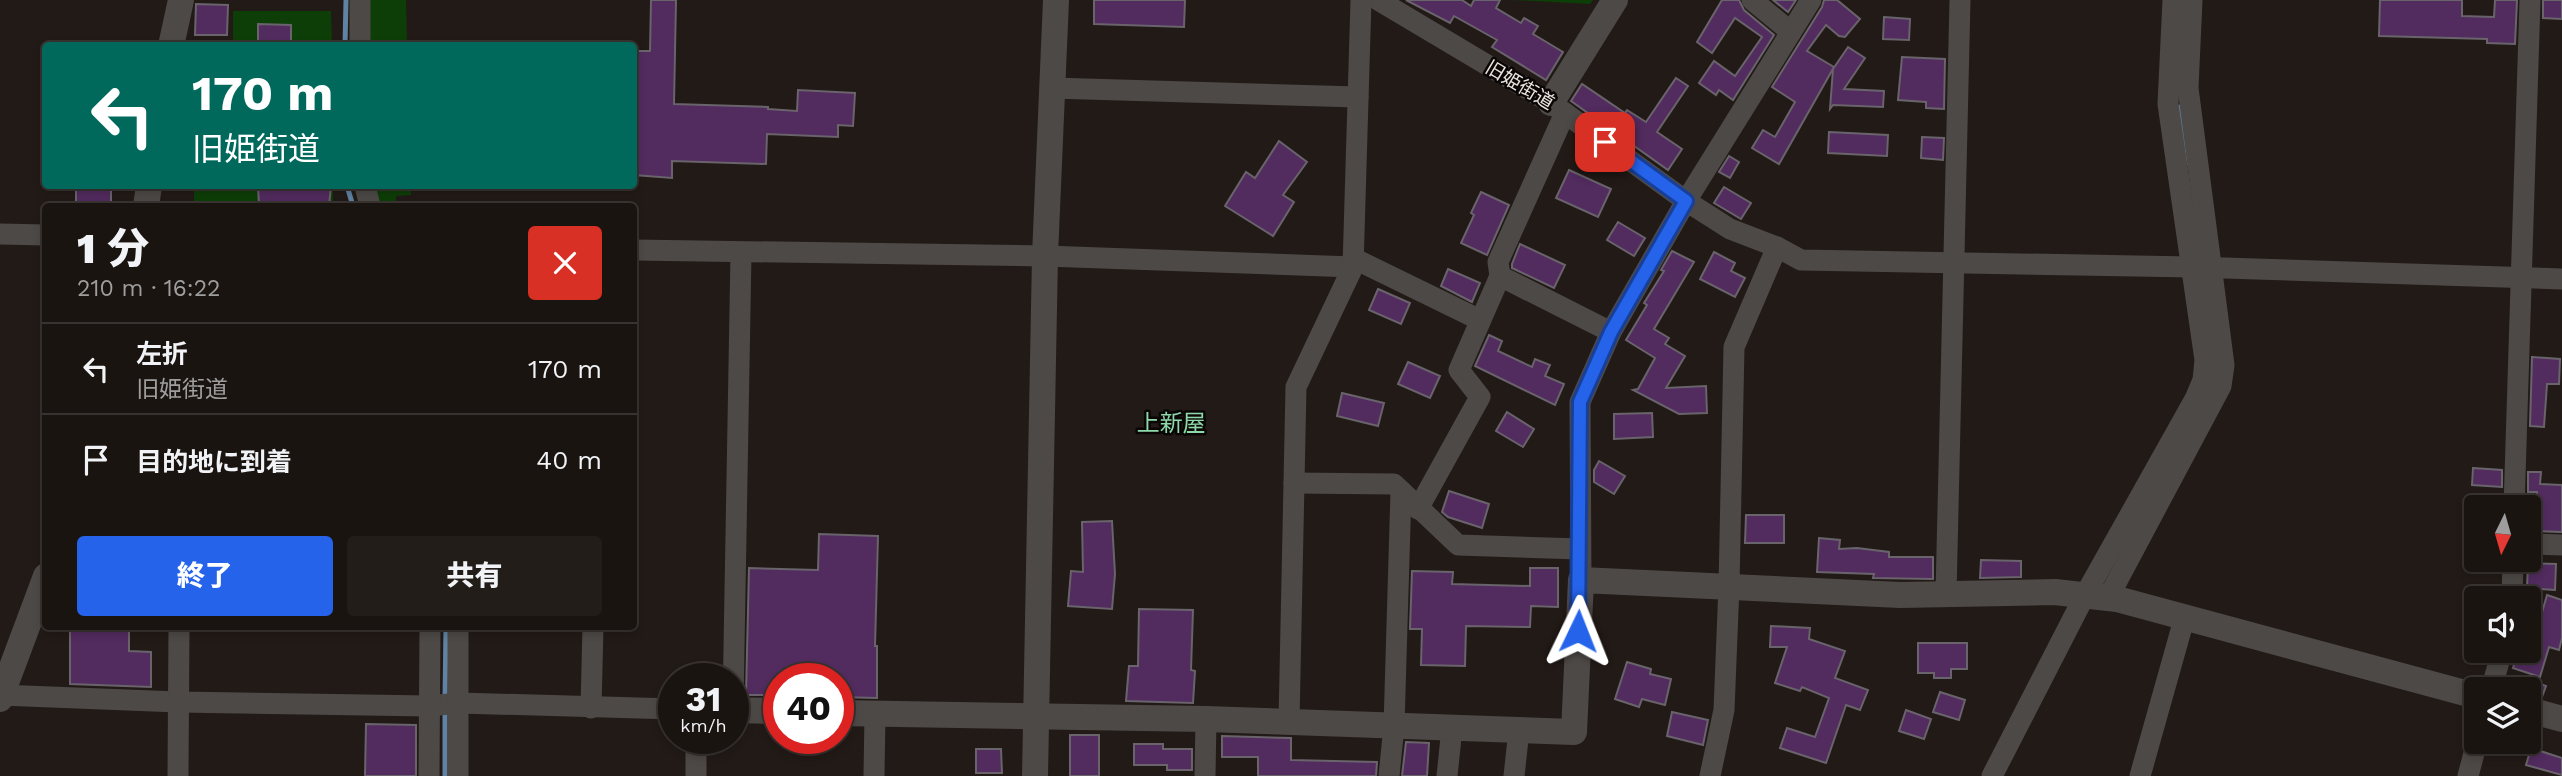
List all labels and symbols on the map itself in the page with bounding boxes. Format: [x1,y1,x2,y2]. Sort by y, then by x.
street label: 旧姫街道 [1481,56,1559,114]
pin [1575,112,1635,172]
district label: 上新屋 [1137,410,1206,437]
north arrow [2464,495,2541,572]
position arrow [1541,594,1615,668]
speed limit sign: 40 [763,663,854,754]

